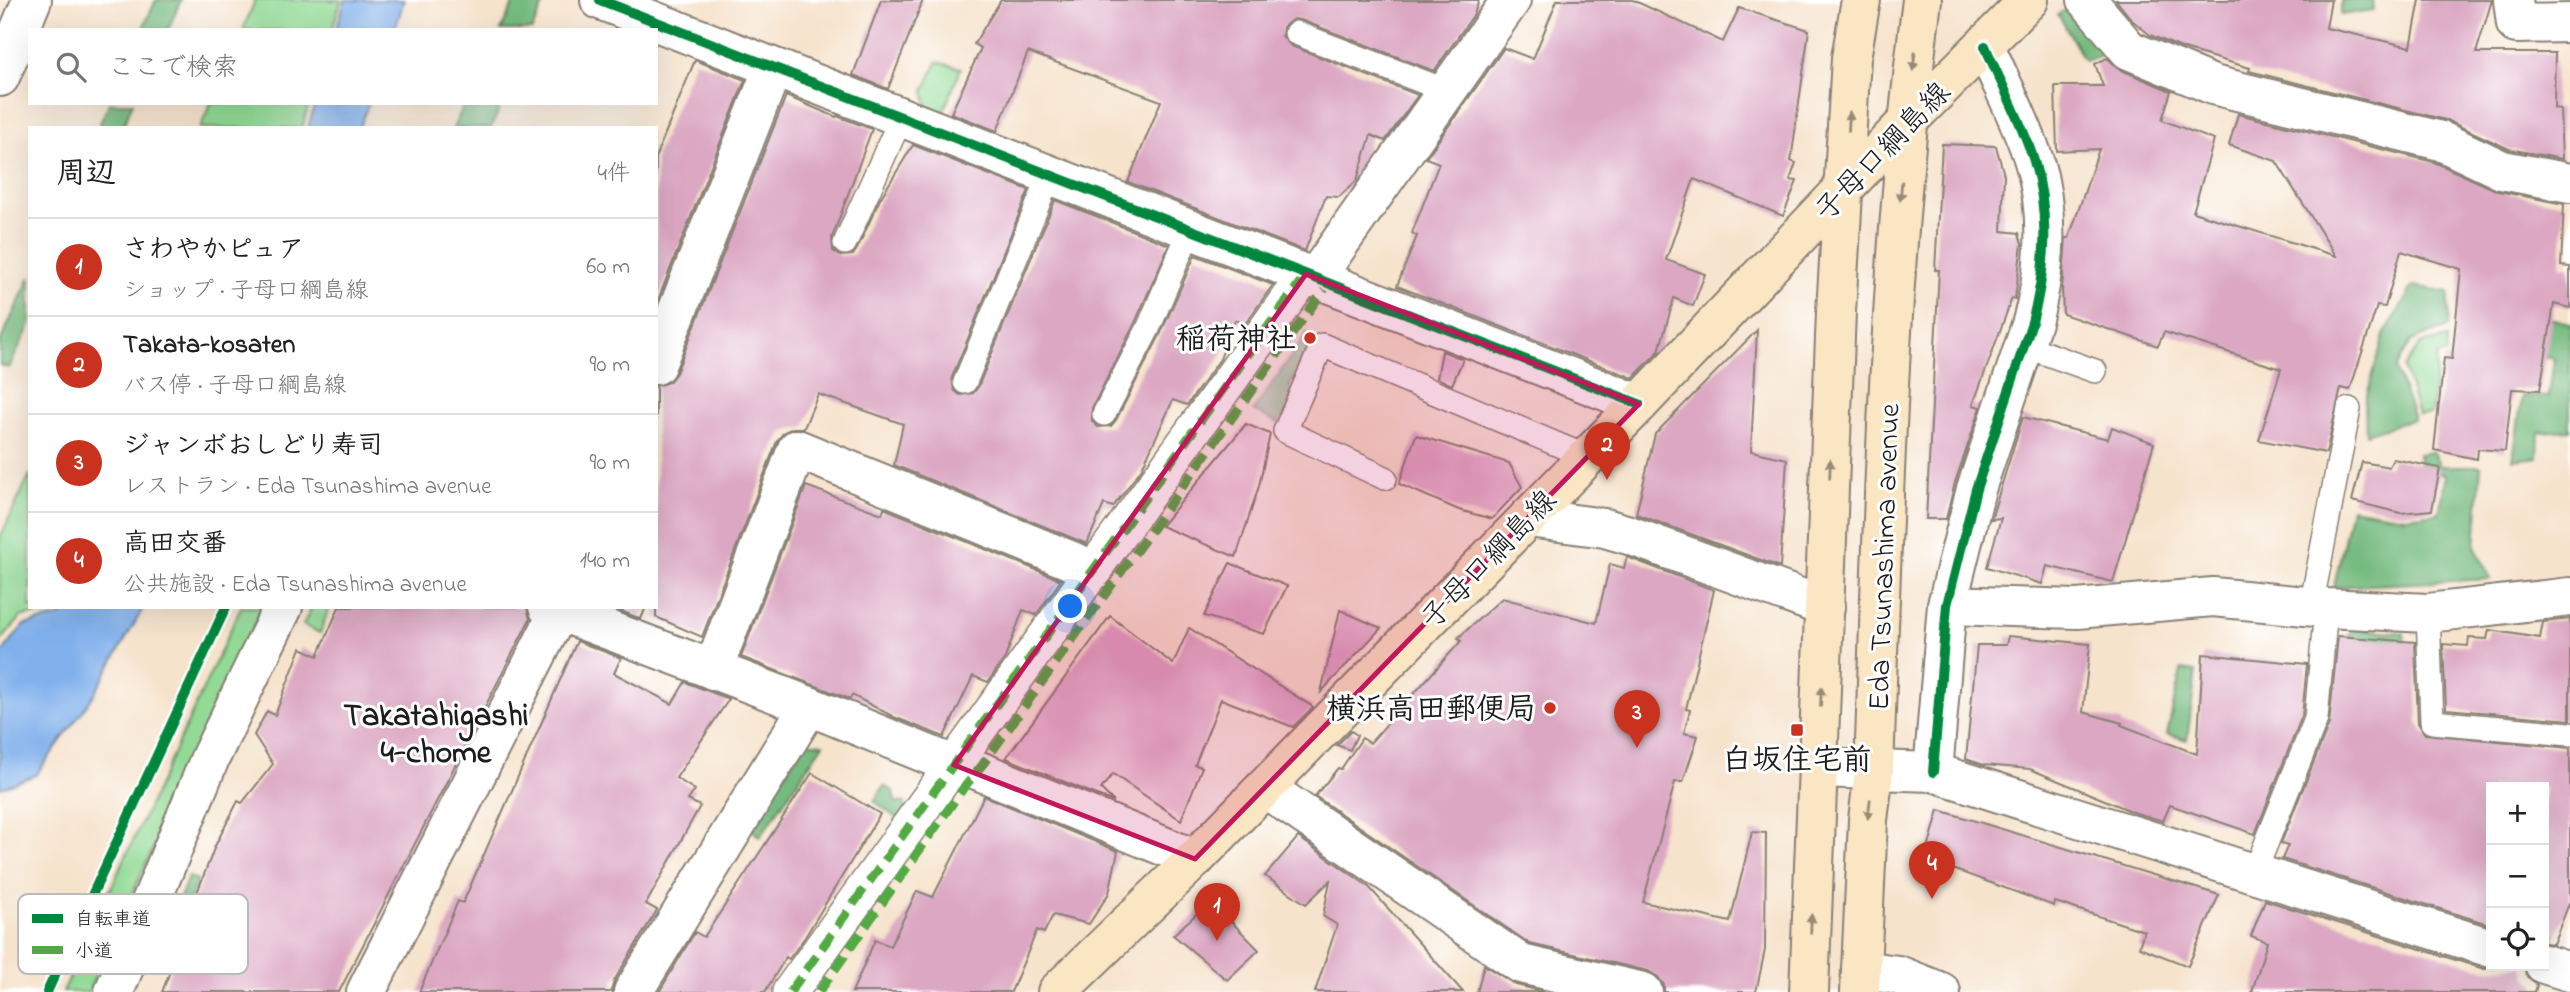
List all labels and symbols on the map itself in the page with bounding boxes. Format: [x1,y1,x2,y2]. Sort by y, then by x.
one-way arrow [1909,51,1920,73]
street label: 子母口綱島線 [1806,73,1963,233]
one-way arrow [1843,109,1854,131]
one-way arrow [1895,180,1906,202]
place label: 稲荷神社 [1176,319,1296,363]
marker: 稲荷神社 [1302,330,1318,346]
street label: Eda Tsunashima avenue [1859,402,1913,711]
pin: 2 [1584,422,1630,480]
one-way arrow [1825,458,1836,480]
street label: 子母口綱島線 [1412,481,1569,641]
your location [1053,589,1087,623]
one-way arrow [1816,685,1827,707]
place label: 横浜高田郵便局 [1326,689,1536,733]
pin: 3 [1614,690,1660,748]
district label: Takatahigashi 4-chome [344,694,528,778]
marker: 横浜高田郵便局 [1542,700,1558,716]
marker: 白坂住宅前 [1789,722,1805,738]
place label: 白坂住宅前 [1722,740,1872,784]
one-way arrow [1863,799,1874,821]
pin: 4 [1909,841,1955,899]
pin: 1 [1194,883,1240,941]
legend [18,894,248,974]
text: 自転車道 [75,907,151,934]
one-way arrow [1806,913,1817,935]
text: 小道 [75,939,113,966]

